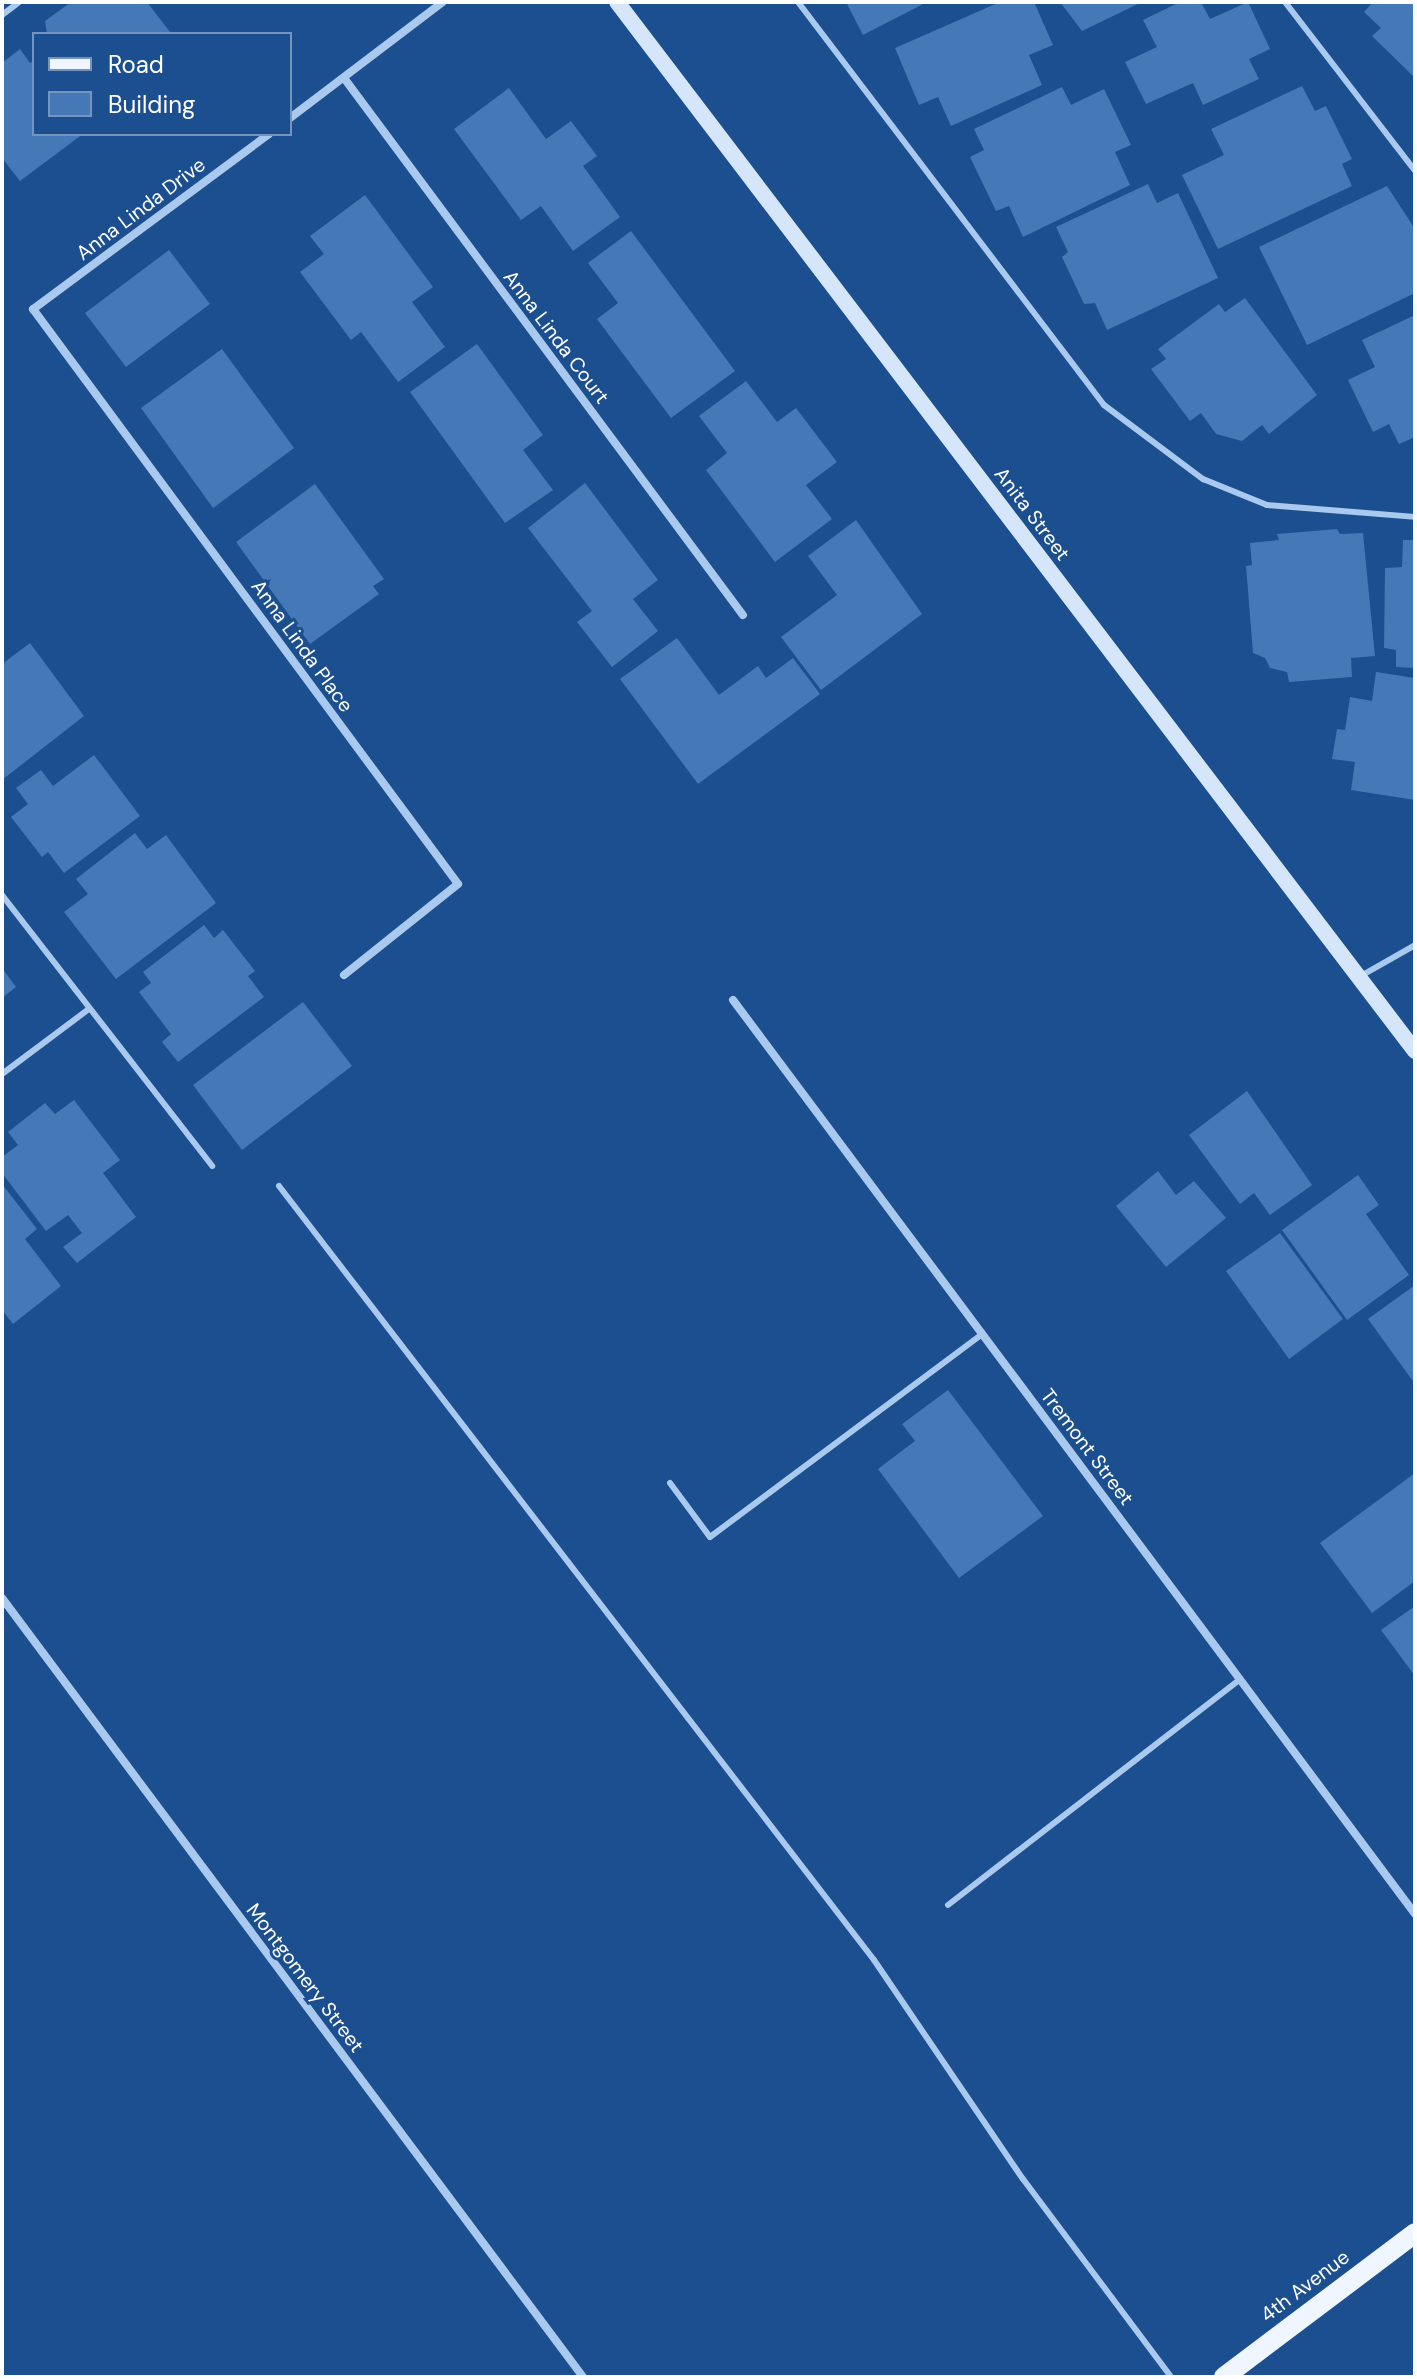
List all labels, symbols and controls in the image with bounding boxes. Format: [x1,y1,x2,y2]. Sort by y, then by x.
legend [32,32,292,136]
text: Road [108,49,164,80]
text: Building [108,89,195,120]
street label: Anna Linda Drive [72,153,210,265]
street label: Anna Linda Court [498,266,614,408]
street label: Anita Street [989,463,1075,565]
street label: Anna Linda Place [246,575,358,717]
street label: Tremont Street [1035,1384,1139,1510]
street label: Montgomery Street [241,1899,369,2057]
street label: 4th Avenue [1256,2245,1354,2327]

